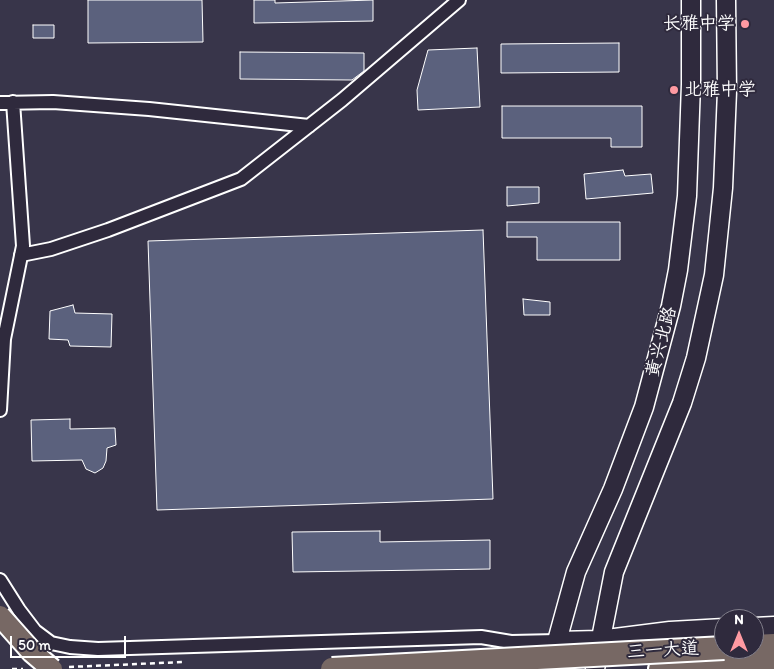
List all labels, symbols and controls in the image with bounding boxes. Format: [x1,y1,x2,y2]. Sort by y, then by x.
place label: 长雅中学 [663,13,735,35]
marker: 长雅中学 [739,18,751,30]
place label: 北雅中学 [684,79,756,101]
marker: 北雅中学 [668,84,680,96]
street label: 黄兴北路 [642,304,682,380]
north arrow [714,609,764,659]
text: N [734,611,744,628]
scale bar [12,626,129,658]
text: 50 m [18,636,51,654]
street label: 三一大道 [626,638,700,664]

